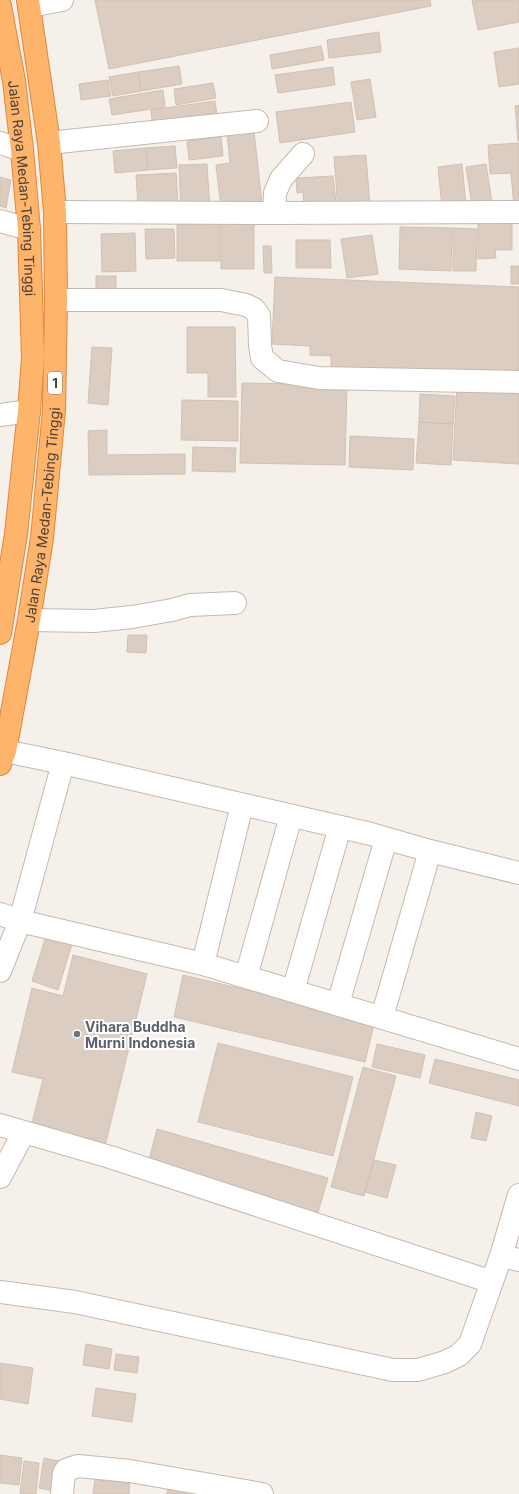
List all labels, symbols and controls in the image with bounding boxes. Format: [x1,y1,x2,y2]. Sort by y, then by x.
street label: Jalan Raya Medan-Tebing Tinggi [5,79,40,297]
road number: 1 [48,372,62,394]
street label: Jalan Raya Medan-Tebing Tinggi [20,407,63,624]
place label: Vihara Buddha Murni Indonesia [85,1018,195,1051]
marker: Vihara Buddha Murni Indonesia [72,1029,82,1039]

